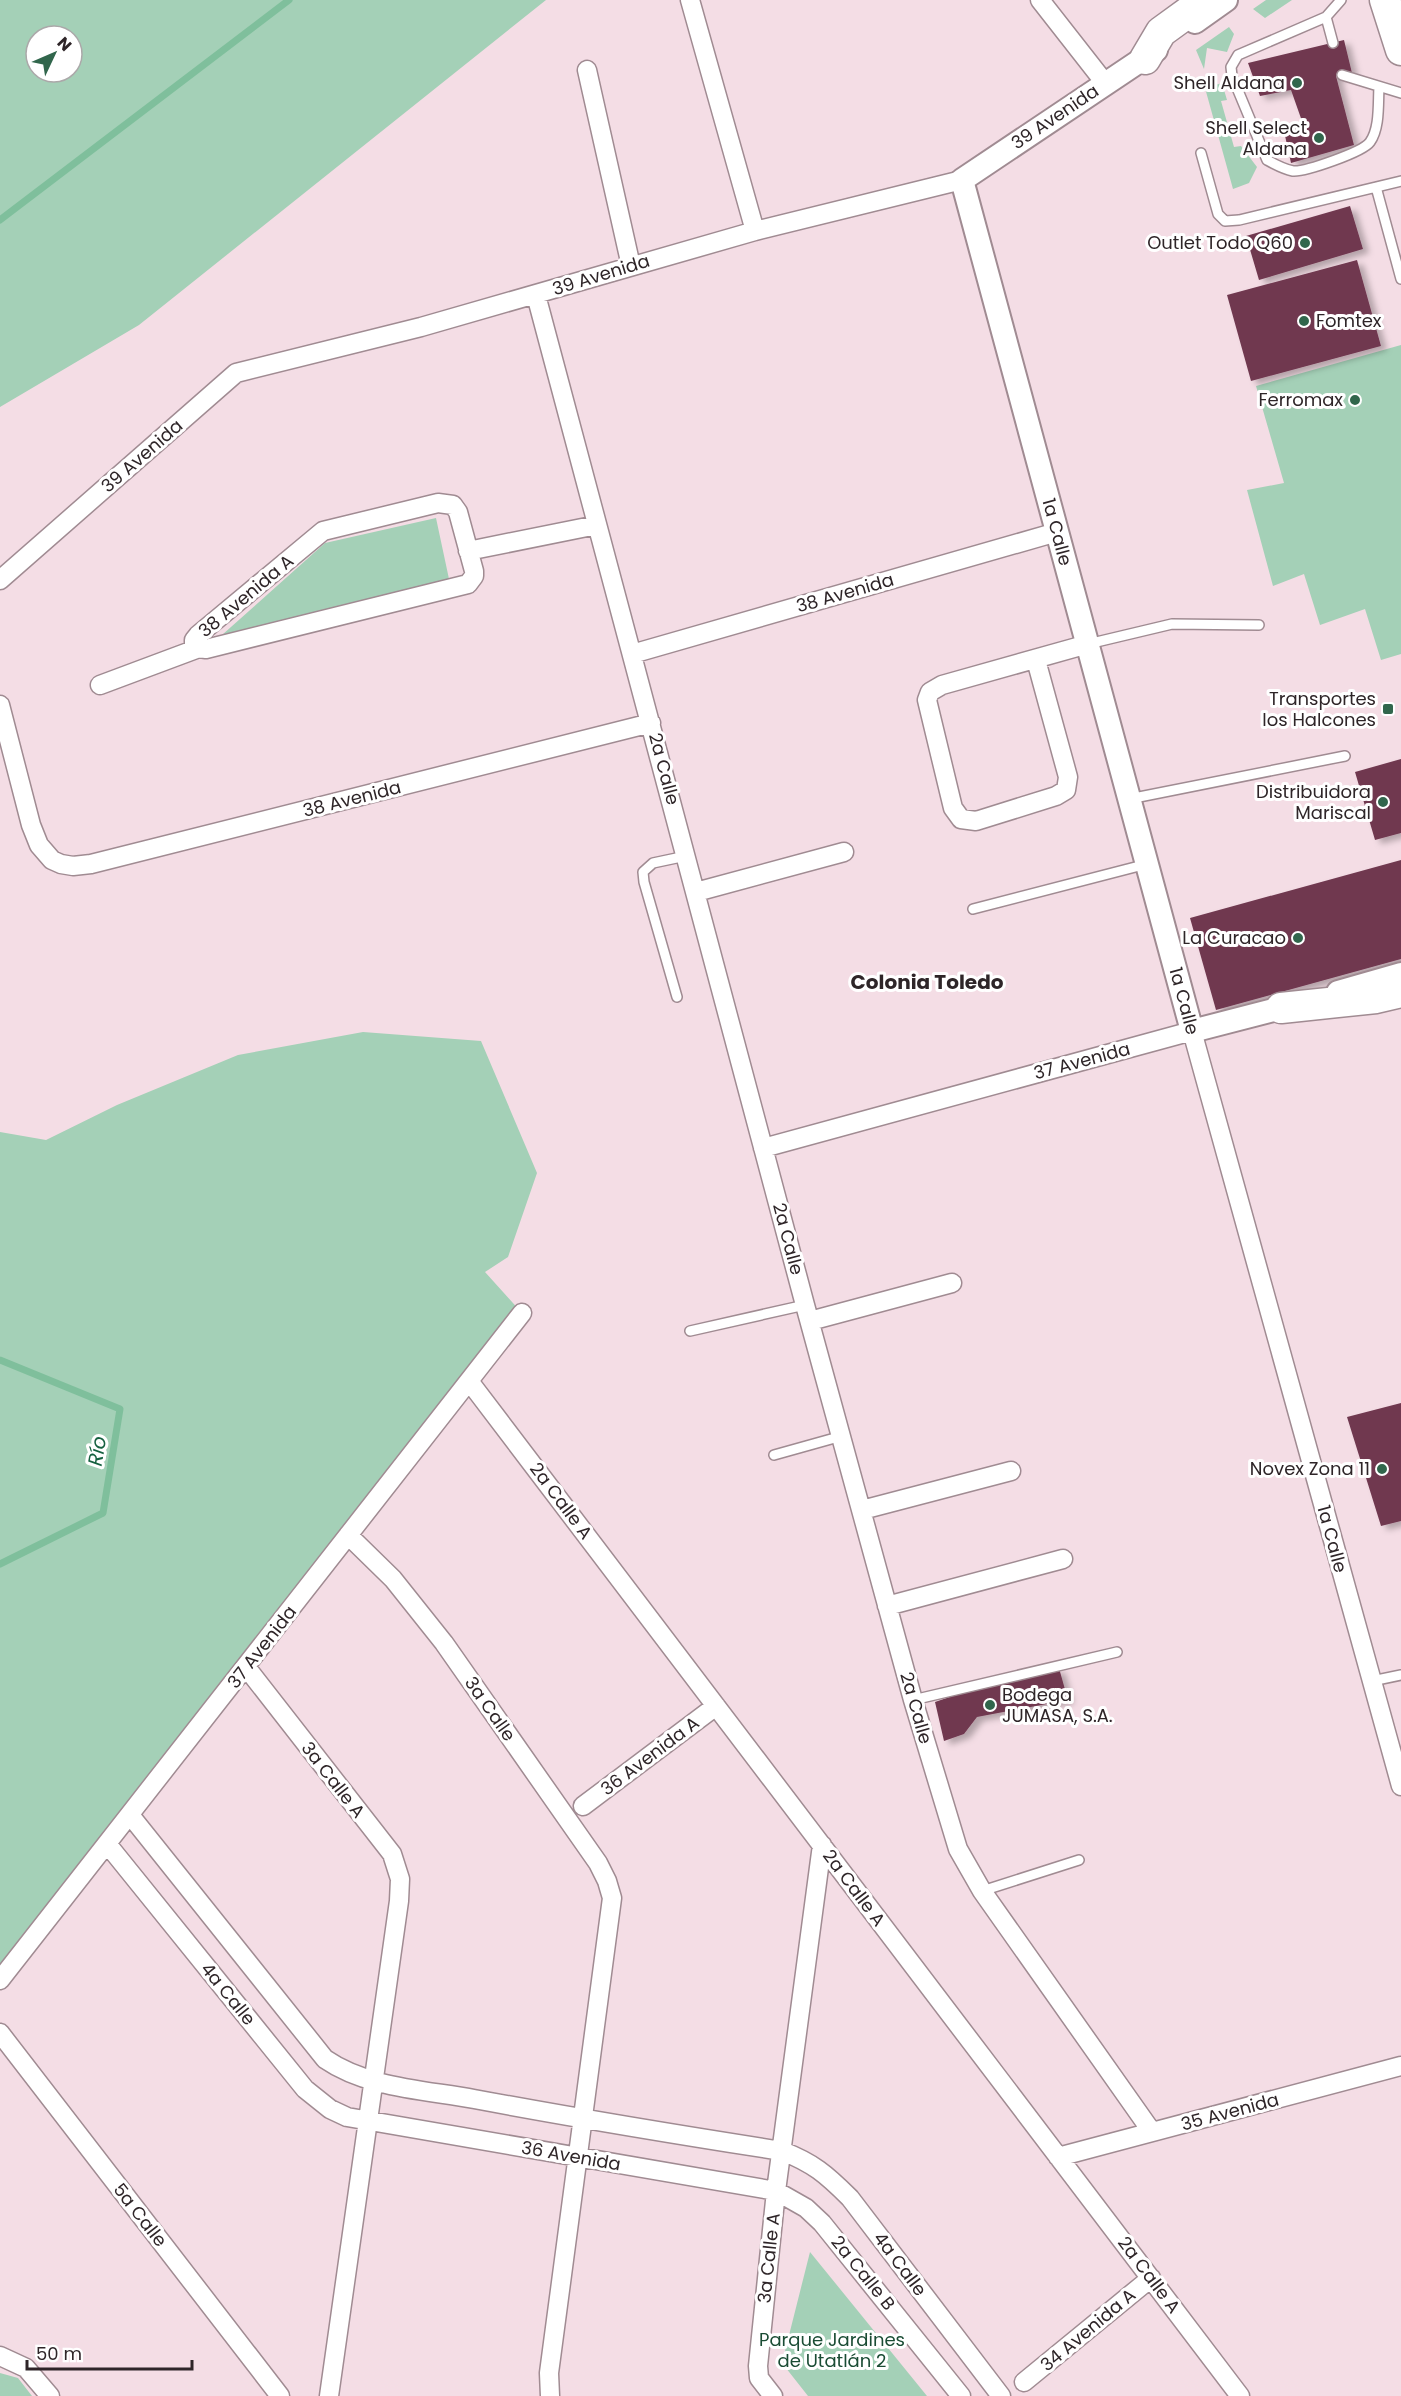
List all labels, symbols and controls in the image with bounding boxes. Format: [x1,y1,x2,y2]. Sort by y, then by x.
north arrow [24,24,84,84]
text: N [52,32,77,56]
place label: Shell Aldana [1174,70,1285,95]
marker: Shell Aldana [1290,76,1304,90]
street label: 39 Avenida [1006,78,1103,155]
place label: Shell Select Aldana [1205,115,1307,161]
marker: Shell Select Aldana [1312,131,1326,145]
place label: Outlet Todo Q60 [1147,230,1293,255]
marker: Outlet Todo Q60 [1298,236,1312,250]
street label: 39 Avenida [549,248,653,301]
place label: Fomtex [1316,308,1382,333]
marker: Fomtex [1297,314,1311,328]
place label: Ferromax [1258,387,1343,412]
marker: Ferromax [1348,393,1362,407]
street label: 39 Avenida [96,413,188,498]
street label: 1a Calle [1037,495,1078,568]
street label: 38 Avenida A [193,548,299,643]
street label: 38 Avenida [793,567,897,618]
place label: Transportes los Halcones [1262,686,1376,732]
marker: Transportes los Halcones [1381,702,1395,716]
street label: 2a Calle [643,730,686,808]
street label: 38 Avenida [300,774,404,823]
place label: Distribuidora Mariscal [1256,779,1371,825]
marker: Distribuidora Mariscal [1376,795,1390,809]
place label: La Curacao [1182,925,1286,950]
marker: La Curacao [1291,931,1305,945]
street label: 1a Calle [1164,964,1205,1037]
district label: Colonia Toledo [851,968,1004,996]
street label: 37 Avenida [1031,1036,1133,1085]
street label: 2a Calle [767,1200,810,1278]
water label: Río [81,1434,113,1468]
place label: Novex Zona 11 [1250,1456,1370,1481]
street label: 2a Calle A [524,1457,599,1544]
marker: Novex Zona 11 [1375,1462,1389,1476]
street label: 1a Calle [1312,1502,1353,1575]
street label: 37 Avenida [221,1600,302,1693]
street label: 2a Calle [894,1669,939,1747]
street label: 3a Calle [459,1671,522,1746]
place label: Bodega JUMASA, S.A. [1002,1682,1113,1728]
marker: Bodega JUMASA, S.A. [983,1698,997,1712]
street label: 36 Avenida A [595,1710,704,1801]
street label: 3a Calle A [296,1736,371,1823]
street label: 2a Calle A [817,1844,892,1931]
street label: 4a Calle [195,1957,262,2030]
street label: 35 Avenida [1178,2086,1282,2137]
street label: 36 Avenida [519,2134,623,2177]
street label: 5a Calle [108,2178,173,2252]
street label: 3a Calle A [751,2212,786,2304]
street label: 4a Calle [868,2226,933,2301]
street label: 2a Calle B [826,2230,901,2315]
street label: 2a Calle A [1112,2231,1187,2318]
street label: 34 Avenida A [1035,2282,1141,2377]
park label: Parque Jardines de Utatlán 2 [759,2327,905,2373]
scale bar [27,2333,192,2371]
text: 50 m [36,2341,82,2366]

